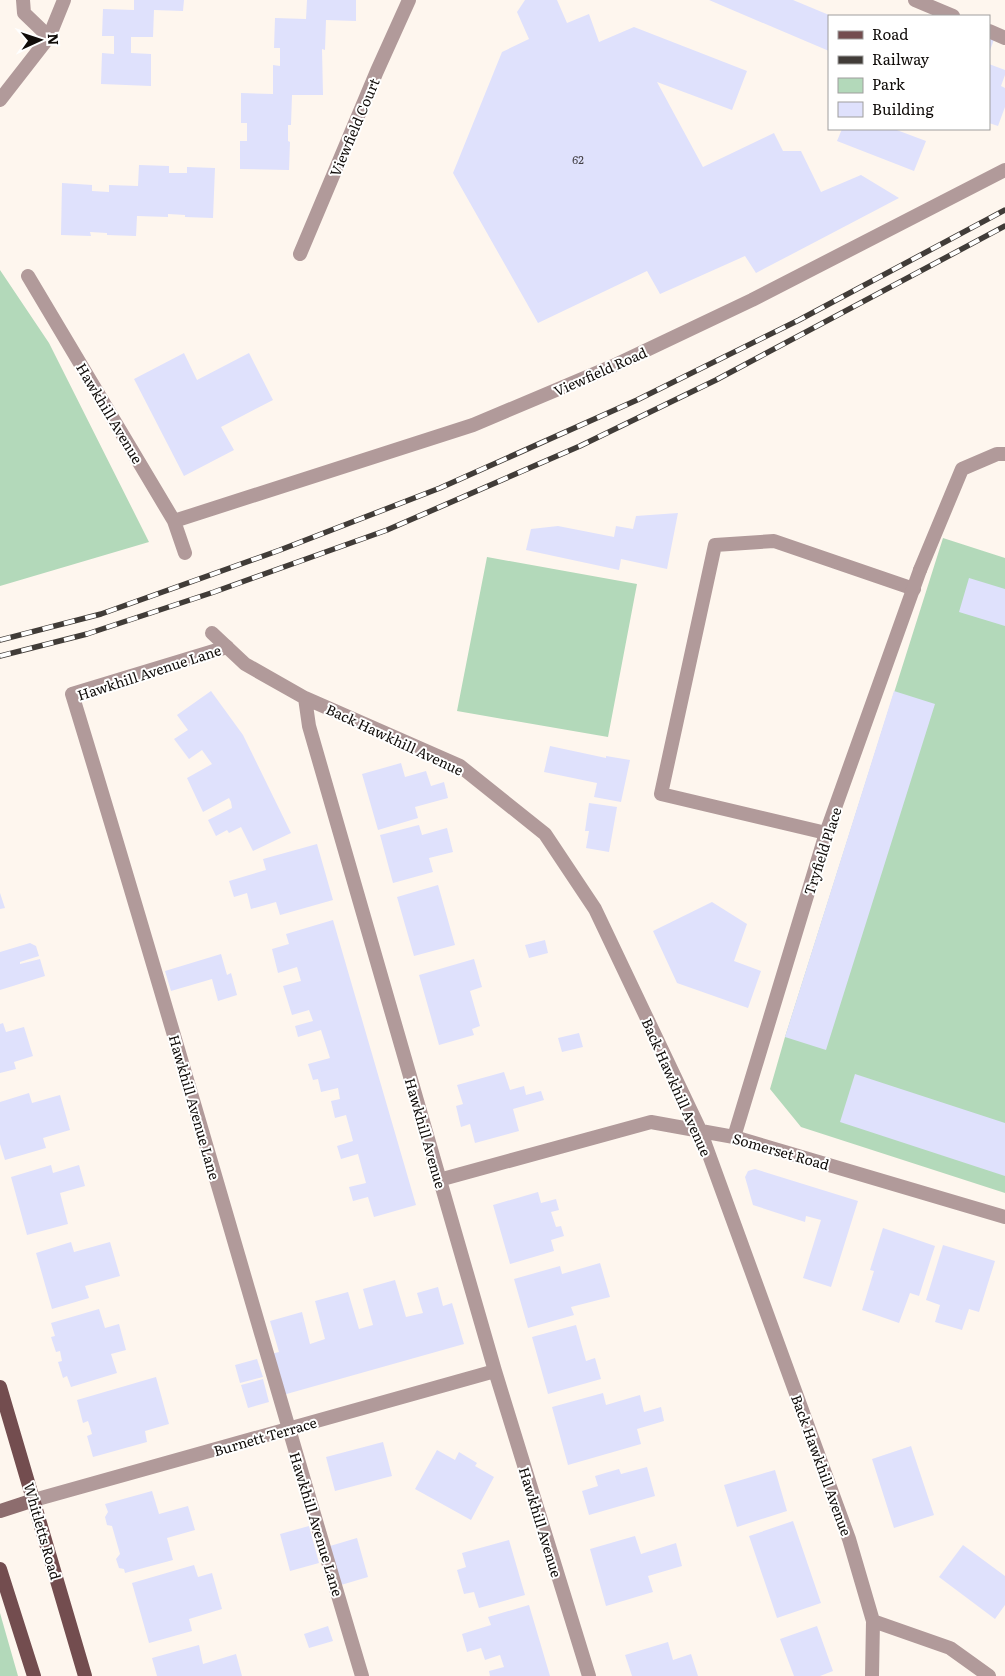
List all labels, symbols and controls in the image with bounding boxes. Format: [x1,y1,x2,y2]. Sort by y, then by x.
north arrow [15,15,65,65]
legend [828,15,990,130]
text: Road [872,22,908,45]
text: N [44,33,64,46]
text: Railway [872,47,930,70]
text: Park [872,72,906,95]
street label: Viewfield Court [324,74,384,179]
text: Building [872,97,934,120]
house number: 62 [572,151,584,167]
street label: Viewfield Road [550,341,650,400]
street label: Hawkhill Avenue [72,359,148,467]
street label: Hawkhill Avenue Lane [75,639,223,705]
street label: Back Hawkhill Avenue [323,698,467,780]
street label: Tryfield Place [798,804,846,898]
street label: Back Hawkhill Avenue [638,1015,716,1159]
street label: Hawkhill Avenue Lane [165,1032,225,1182]
street label: Hawkhill Avenue [401,1075,451,1191]
street label: Somerset Road [730,1128,832,1174]
street label: Back Hawkhill Avenue [787,1391,857,1539]
street label: Burnett Terrace [211,1412,319,1460]
street label: Hawkhill Avenue Lane [286,1449,348,1599]
street label: Hawkhill Avenue [515,1464,567,1580]
street label: Whitletts Road [20,1480,67,1582]

